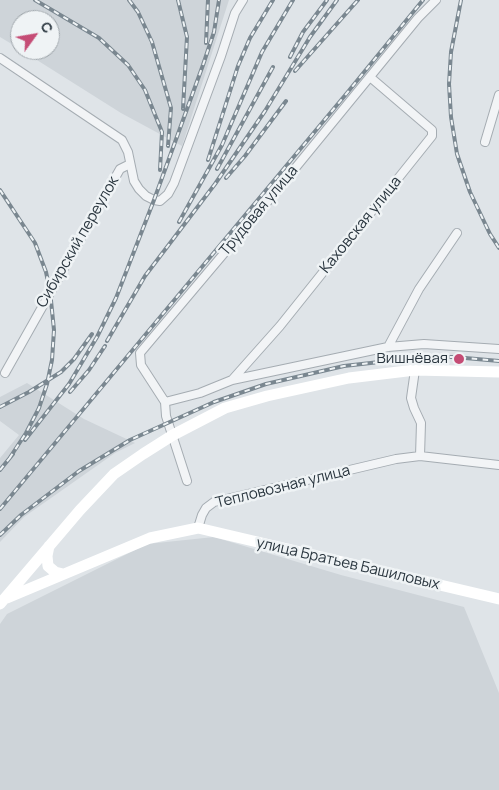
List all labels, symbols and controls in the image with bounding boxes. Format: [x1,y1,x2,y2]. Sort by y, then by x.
north arrow [10,10,60,60]
text: С [36,18,58,37]
street label: Трудовая улица [216,162,302,260]
street label: Сибирский переулок [33,173,123,311]
street label: Каховская улица [316,173,406,277]
place label: Вишнёвая [377,350,448,368]
marker: Вишнёвая [452,352,466,366]
street label: Тепловозная улица [214,462,352,512]
street label: улица Братьев Башиловых [254,534,442,594]

